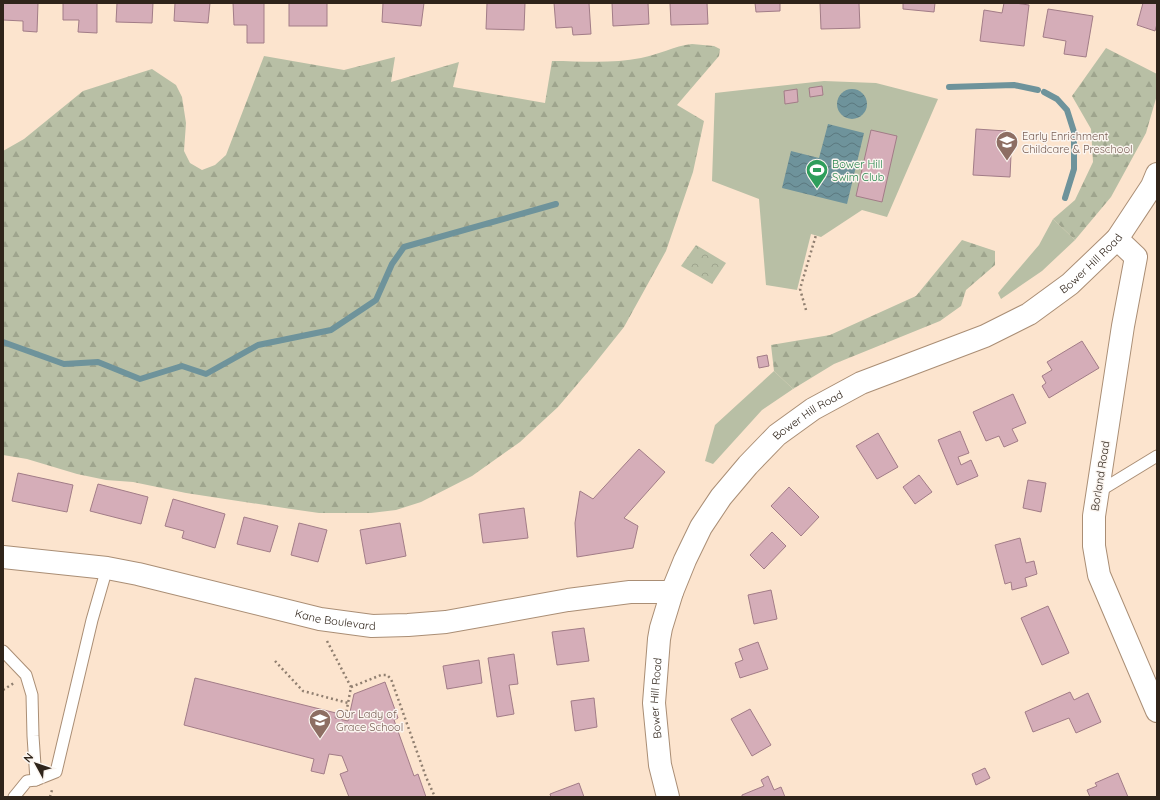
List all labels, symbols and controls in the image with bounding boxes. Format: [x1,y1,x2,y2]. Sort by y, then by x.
school or university icon: Early Enrichment Childcare & Preschool [994,129,1020,162]
place label: Early Enrichment Childcare & Preschool [1022,129,1133,156]
sports icon: Bower Hill Swim Club [804,157,830,190]
place label: Bower Hill Swim Club [832,157,885,184]
street label: Bower Hill Road [1057,231,1125,296]
street label: Bower Hill Road [769,387,845,443]
street label: Borland Road [1088,440,1112,512]
street label: Kane Boulevard [294,606,376,633]
street label: Bower Hill Road [647,657,665,739]
school or university icon: Our Lady of Grace School [307,707,333,740]
place label: Our Lady of Grace School [336,707,403,734]
north arrow [16,744,56,784]
text: N [20,750,36,765]

